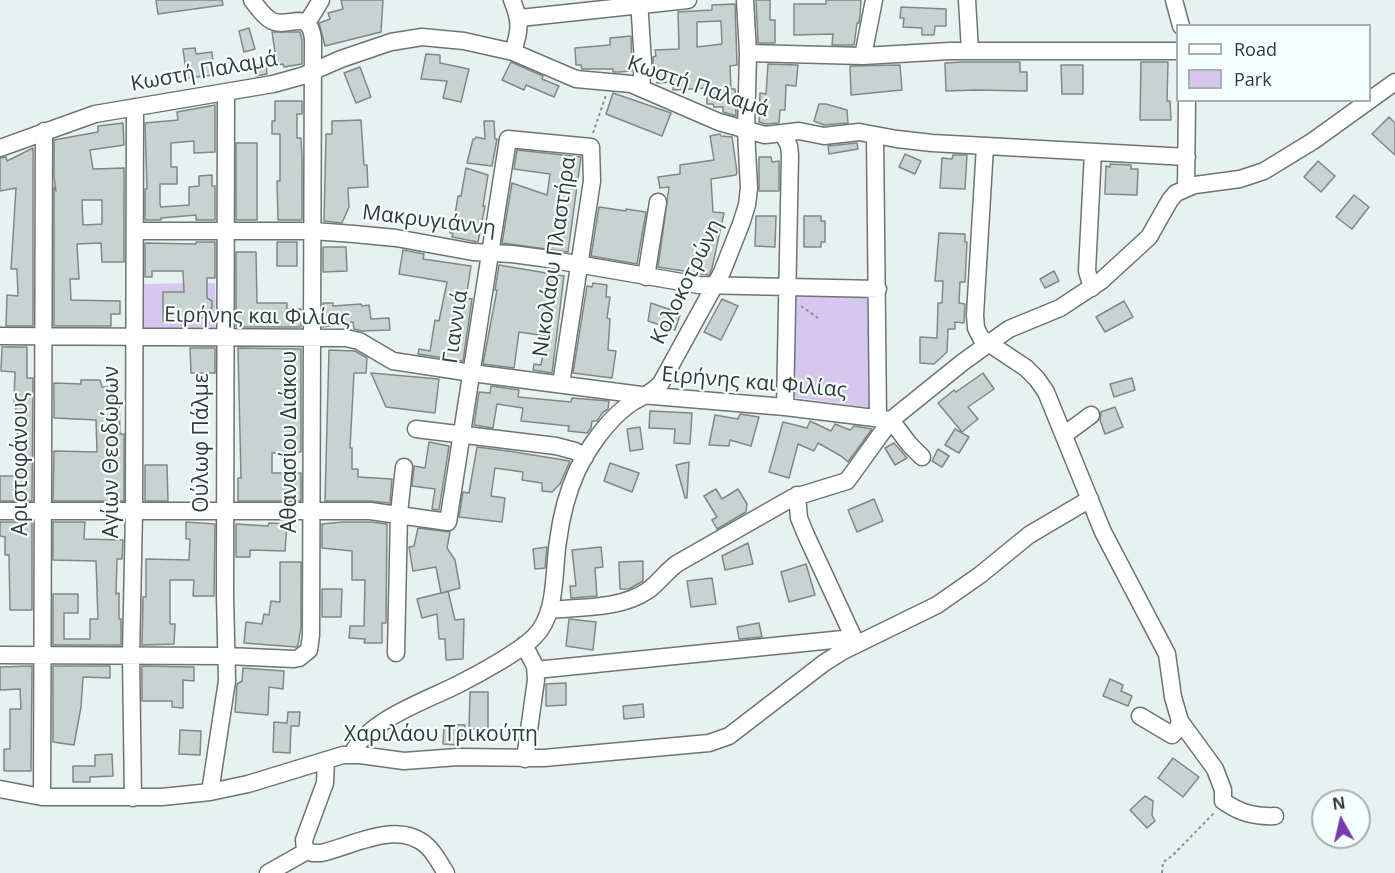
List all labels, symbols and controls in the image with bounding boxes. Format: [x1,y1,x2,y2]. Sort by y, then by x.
legend [1176,24,1371,102]
text: Road [1234,37,1277,61]
street label: Κωστή Παλαμά [129,47,279,97]
street label: Κωστή Παλαμά [624,51,772,123]
text: Park [1234,67,1272,91]
street label: Νικολάου Πλαστήρα [528,155,582,359]
street label: Μακρυγιάννη [361,200,497,242]
street label: Κολοκοτρώνη [646,215,728,349]
street label: Γιαννιά [438,289,474,365]
street label: Ειρήνης και Φιλίας [164,303,350,331]
street label: Αθανασίου Διάκου [277,351,303,533]
street label: Ειρήνης και Φιλίας [660,362,848,404]
street label: Αγίων Θεοδώρων [99,366,125,538]
street label: Ούλωφ Πάλμε [189,373,215,513]
street label: Αριστοφάνους [8,392,34,536]
street label: Χαριλάου Τρικούπη [344,722,538,748]
north arrow [1311,789,1371,849]
text: N [1331,791,1347,815]

